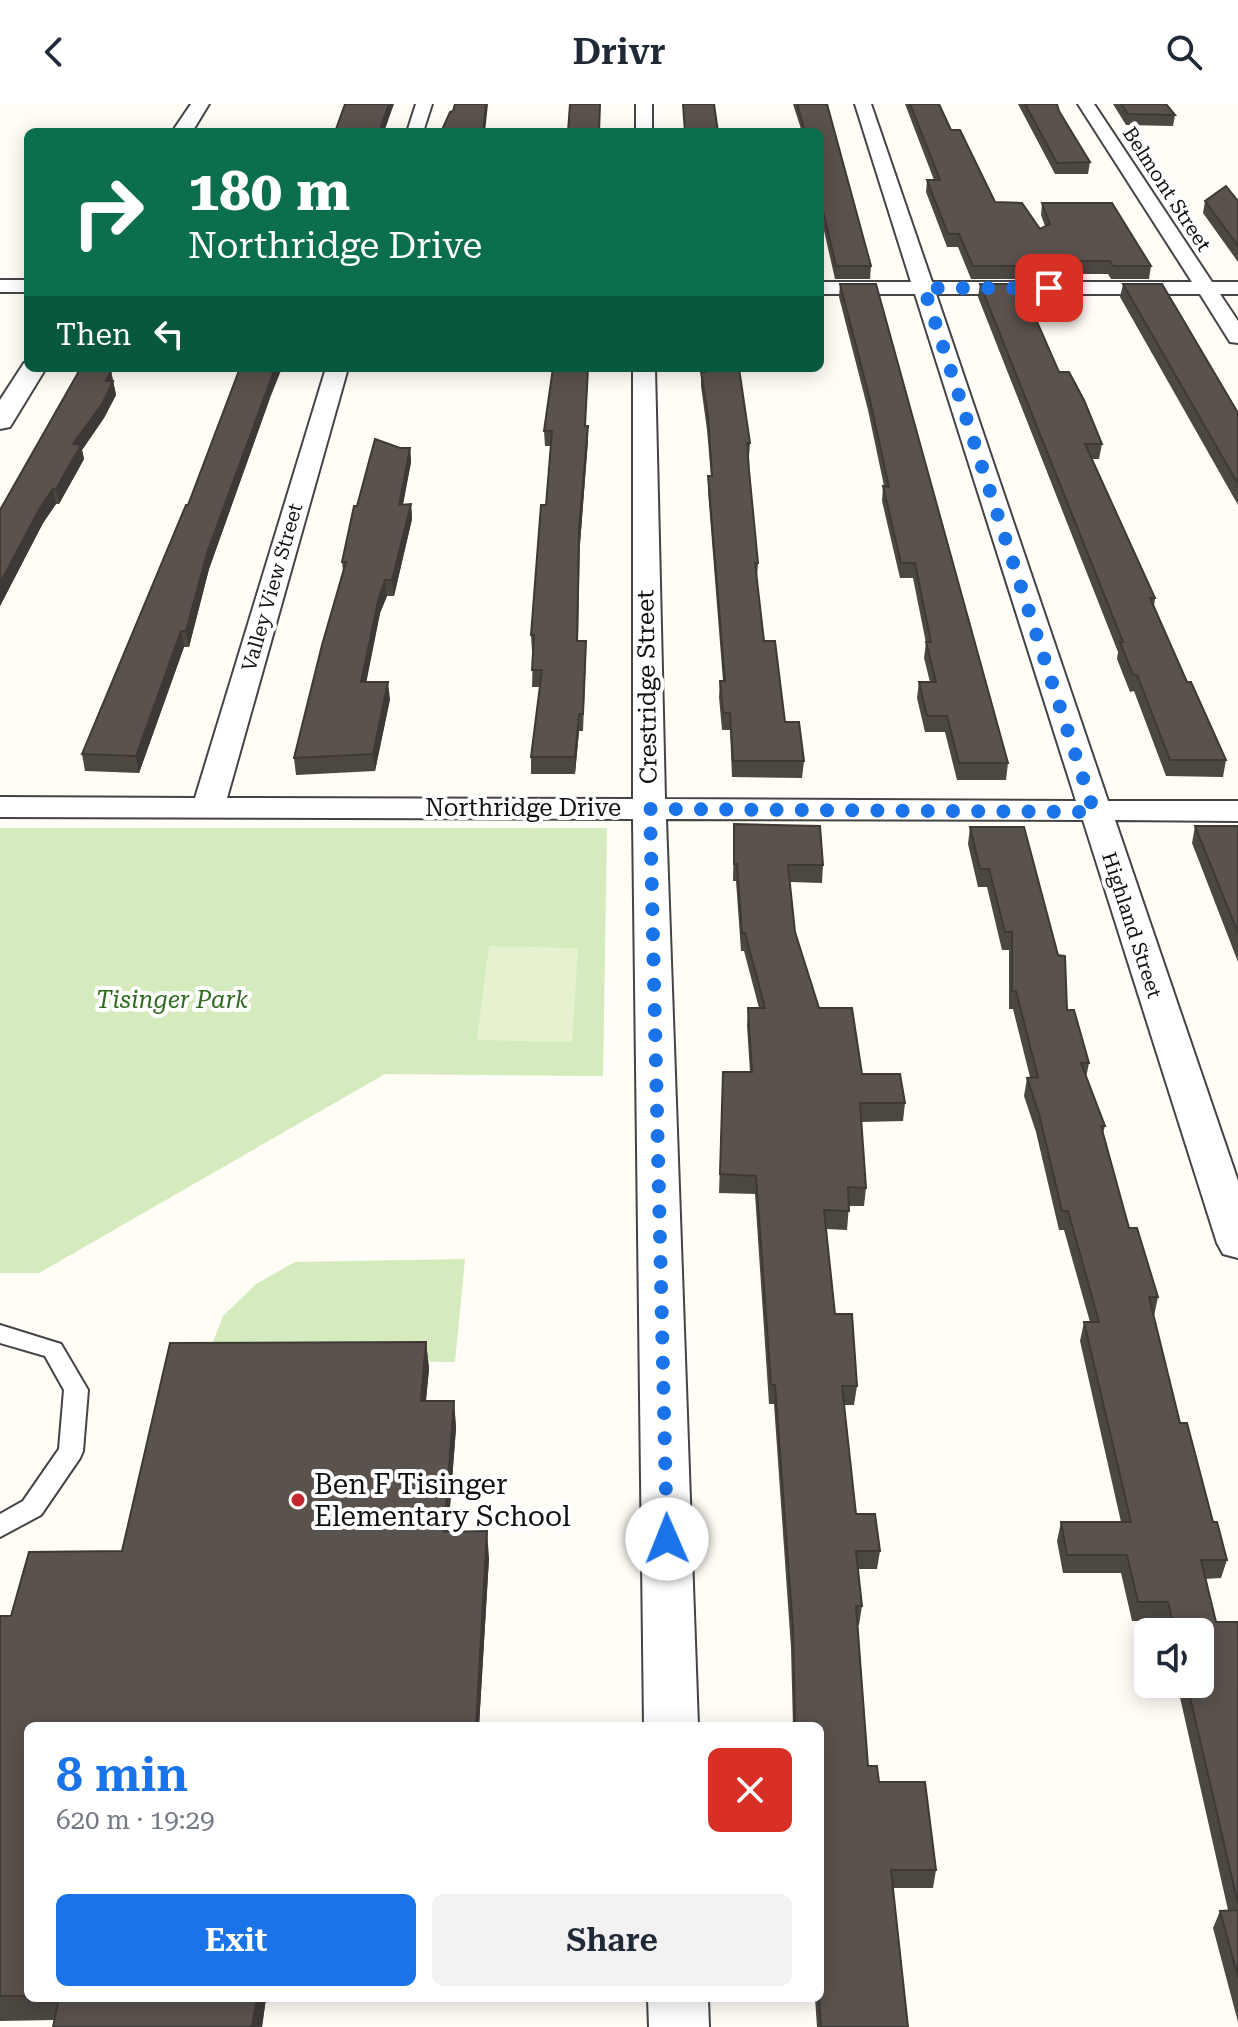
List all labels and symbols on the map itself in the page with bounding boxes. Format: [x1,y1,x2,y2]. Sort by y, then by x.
street label: Belmont Street [1118,122,1216,256]
pin [1015,254,1083,322]
street label: Valley View Street [237,500,308,674]
street label: Crestridge Street [631,589,663,784]
street label: Northridge Drive [425,794,621,822]
street label: Highland Street [1097,849,1167,1002]
park label: Tisinger Park [96,986,248,1014]
place label: Ben F Tisinger Elementary School [314,1468,571,1533]
marker: Ben F Tisinger Elementary School [289,1491,307,1509]
position arrow [625,1497,709,1581]

